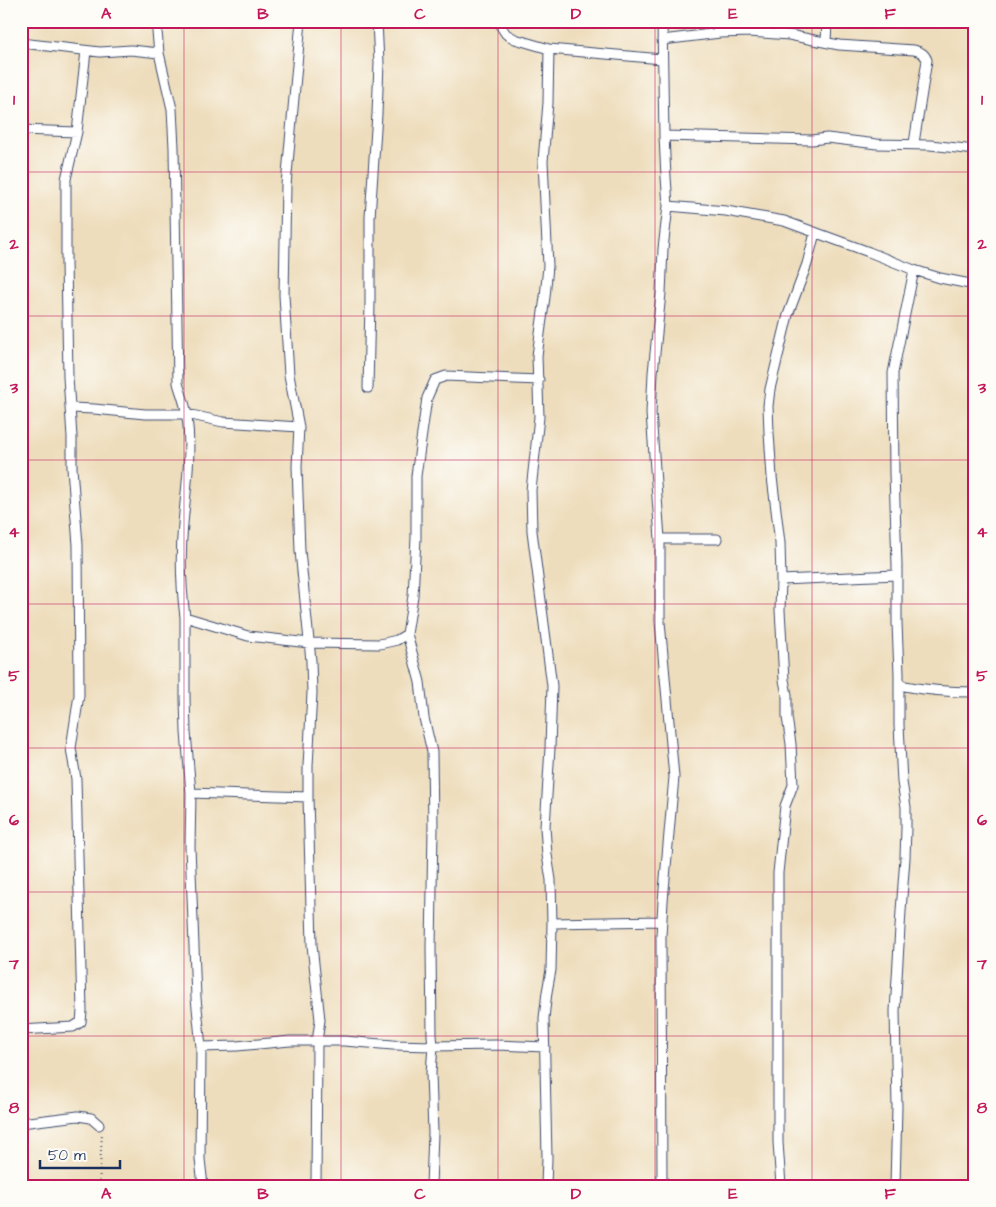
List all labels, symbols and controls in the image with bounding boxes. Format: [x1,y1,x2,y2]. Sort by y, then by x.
text: A [101,3,112,25]
text: B [257,3,269,25]
text: C [414,3,426,25]
text: D [571,3,582,25]
text: E [728,3,738,25]
text: F [884,3,896,25]
text: 1 [13,89,16,111]
text: 1 [981,89,984,111]
text: 2 [8,233,19,255]
text: 2 [976,233,987,255]
text: 3 [9,377,19,399]
text: 3 [977,377,987,399]
text: 4 [9,521,20,543]
text: 4 [977,521,988,543]
text: 5 [8,665,20,687]
text: 5 [976,665,988,687]
text: 6 [9,809,19,831]
text: 6 [977,809,987,831]
text: 7 [8,953,19,975]
text: 7 [976,953,987,975]
text: 8 [9,1097,20,1119]
text: 8 [977,1097,988,1119]
scale bar [40,1137,120,1169]
text: 50 m [48,1145,86,1166]
text: A [101,1183,112,1205]
text: B [257,1183,269,1205]
text: C [414,1183,426,1205]
text: D [571,1183,582,1205]
text: E [728,1183,738,1205]
text: F [884,1183,896,1205]

